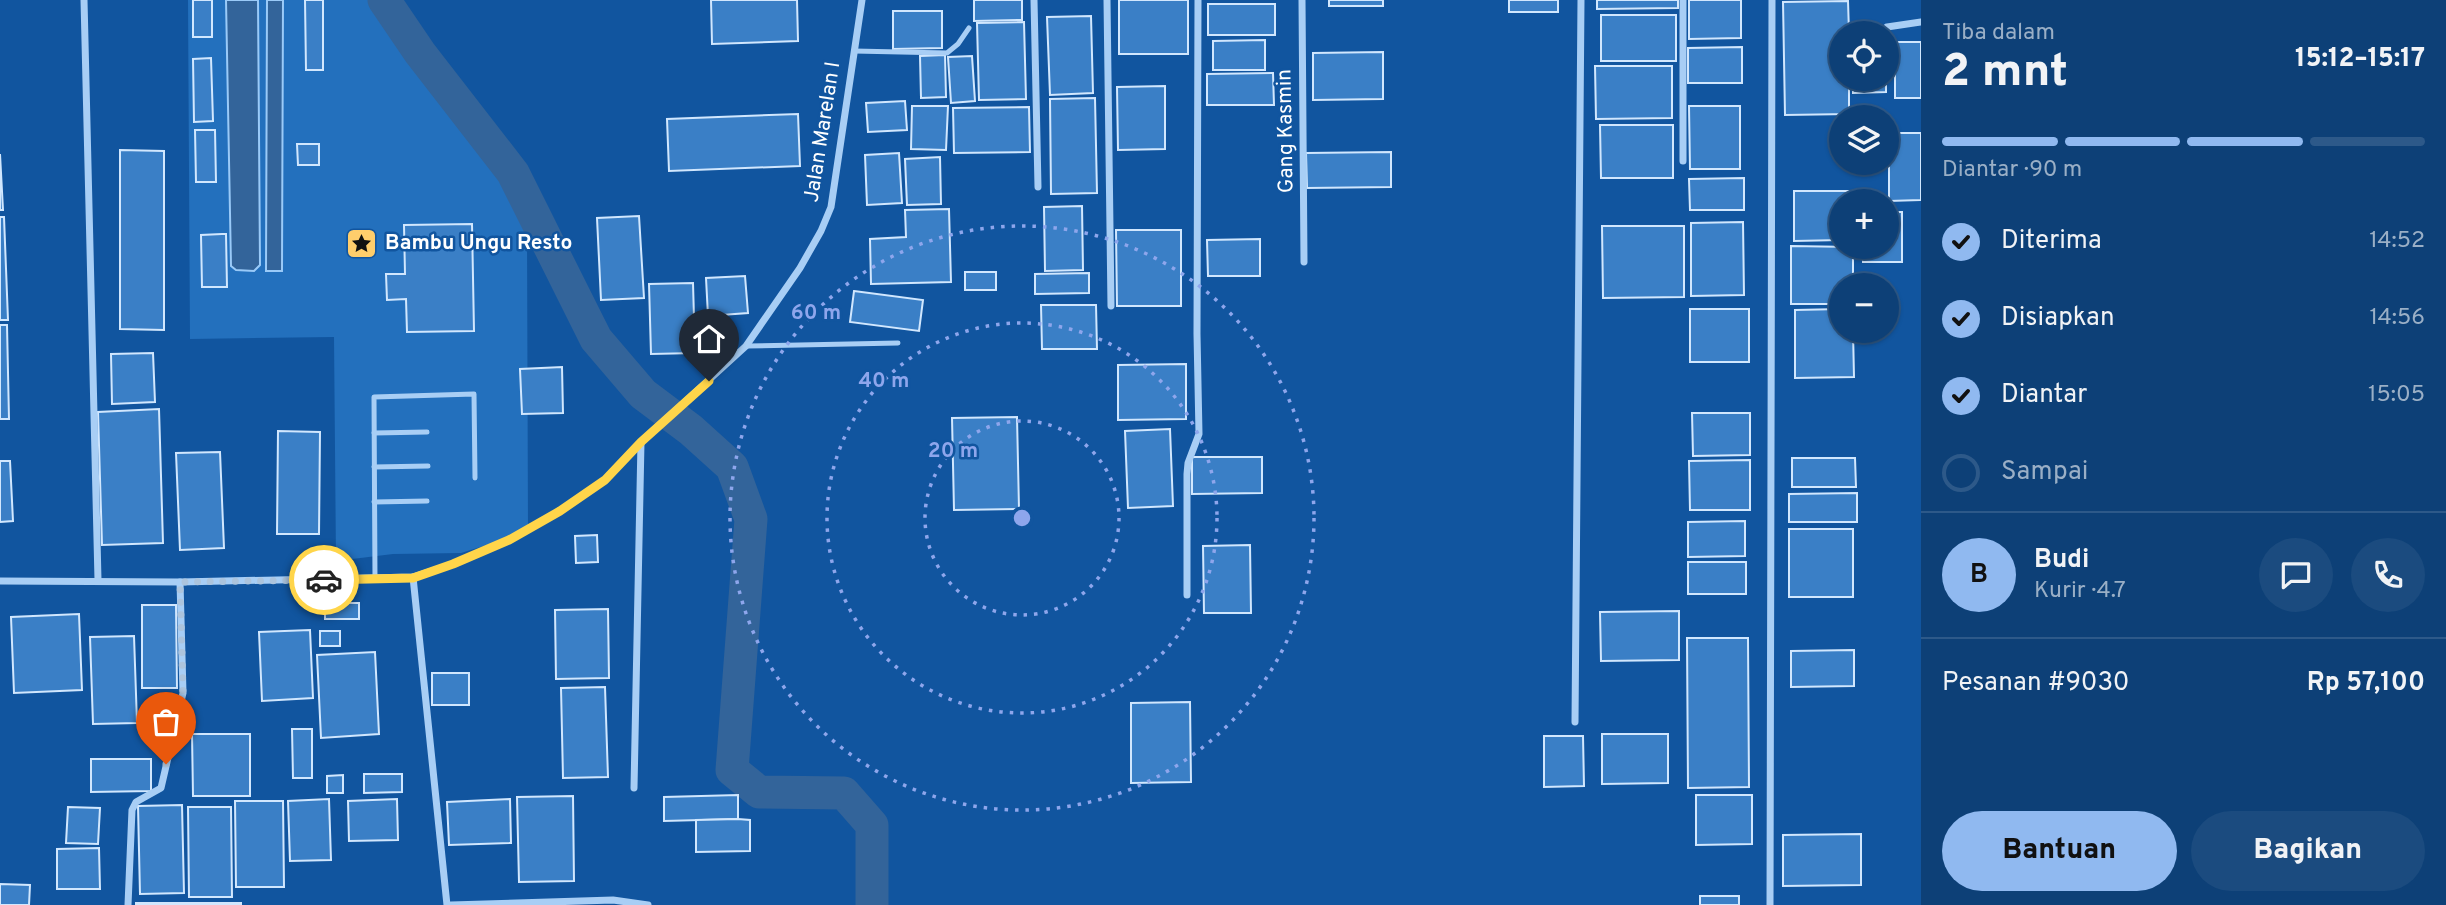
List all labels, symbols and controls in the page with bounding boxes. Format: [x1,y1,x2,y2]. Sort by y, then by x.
text: Tiba dalam [1942,19,2055,48]
map controls [1829,21,1899,343]
button: locate [1829,21,1899,91]
text: 15:12–15:17 [2295,43,2425,76]
text: 2 mnt [1942,44,2068,103]
street label: Jalan Marelan I [799,60,847,204]
street label: Gang Kasmin [1271,69,1301,193]
button: layers [1829,105,1899,175]
text: Diantar · 90 m [1942,156,2082,185]
button: + [1829,189,1899,259]
icon: check [1942,223,1980,261]
text: Diterima [2001,225,2102,258]
place icon: Bambu Ungu Resto [345,226,379,260]
text: 14:52 [2369,227,2425,256]
place label: Bambu Ungu Resto [385,230,572,257]
button: − [1829,273,1899,343]
text: 60 m [791,300,841,327]
icon: check [1942,300,1980,338]
text: Disiapkan [2001,302,2115,335]
text: 14:56 [2369,304,2425,333]
pin [679,309,739,381]
icon: home [690,320,728,358]
text: 40 m [859,368,909,395]
icon: check [1942,377,1980,415]
text: Diantar [2001,379,2087,412]
text: 15:05 [2368,381,2425,410]
text: 20 m [928,438,978,465]
text: Sampai [2001,456,2088,489]
centre of rings [1010,506,1034,530]
button: chat [2259,538,2333,612]
button: phone [2351,538,2425,612]
text: Budi [2034,544,2089,577]
courier [289,545,359,615]
text: B [1970,559,1988,592]
icon: car [305,561,343,599]
text: Kurir · 4.7 [2034,577,2126,606]
text: Pesanan #9030 [1942,667,2130,700]
text: Rp 57,100 [2307,667,2425,700]
pin [136,692,196,764]
icon: bag [147,703,185,741]
button: Bantuan [1942,811,2177,891]
button: Bagikan [2191,811,2425,891]

